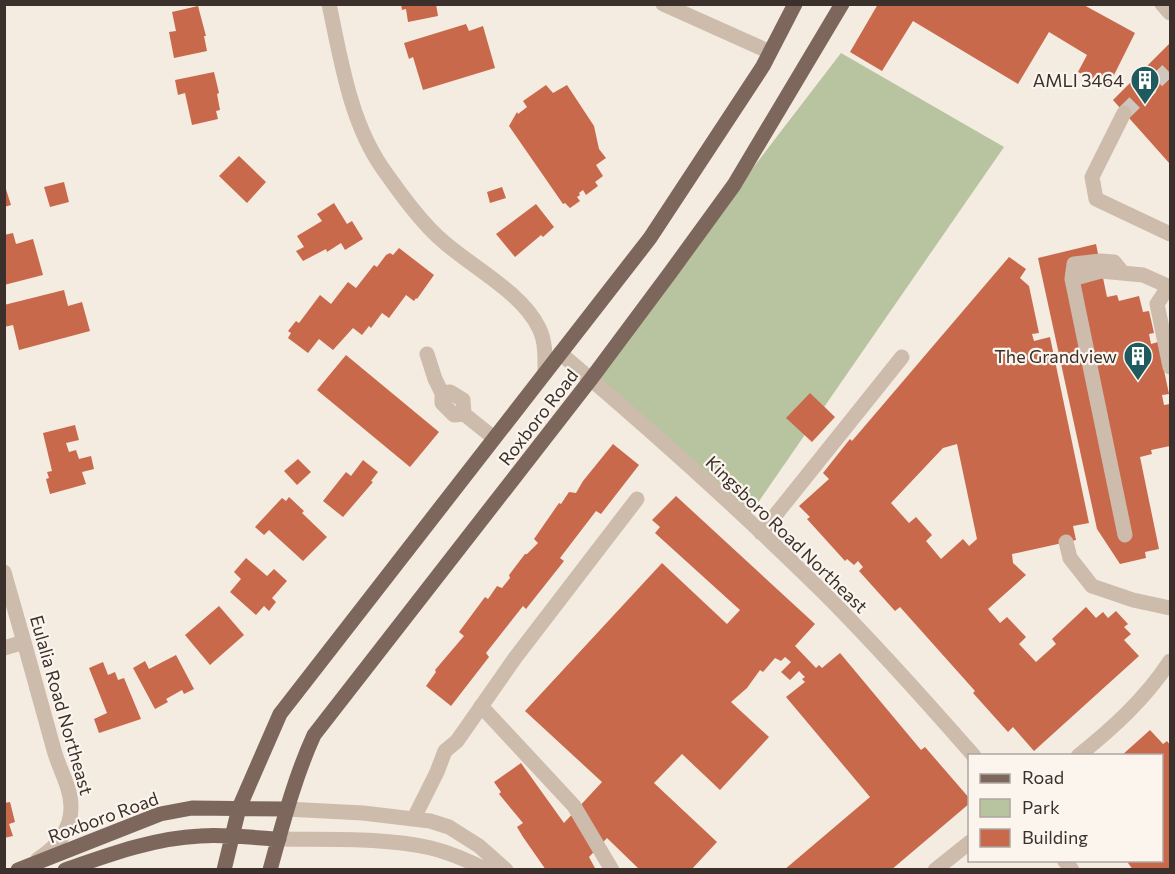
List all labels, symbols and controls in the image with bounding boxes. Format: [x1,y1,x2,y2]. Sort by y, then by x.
building icon: AMLI 3464 [1129,64,1161,106]
place label: AMLI 3464 [1033,69,1124,91]
building icon: The Grandview [1122,340,1154,382]
place label: The Grandview [994,345,1117,367]
street label: Roxboro Road [494,365,582,469]
street label: Kingsboro Road Northeast [701,451,873,617]
street label: Eulalia Road Northeast [26,613,98,797]
legend [968,754,1163,862]
text: Road [1022,766,1064,788]
street label: Roxboro Road [45,787,161,847]
text: Park [1022,796,1060,818]
text: Building [1022,826,1088,848]

